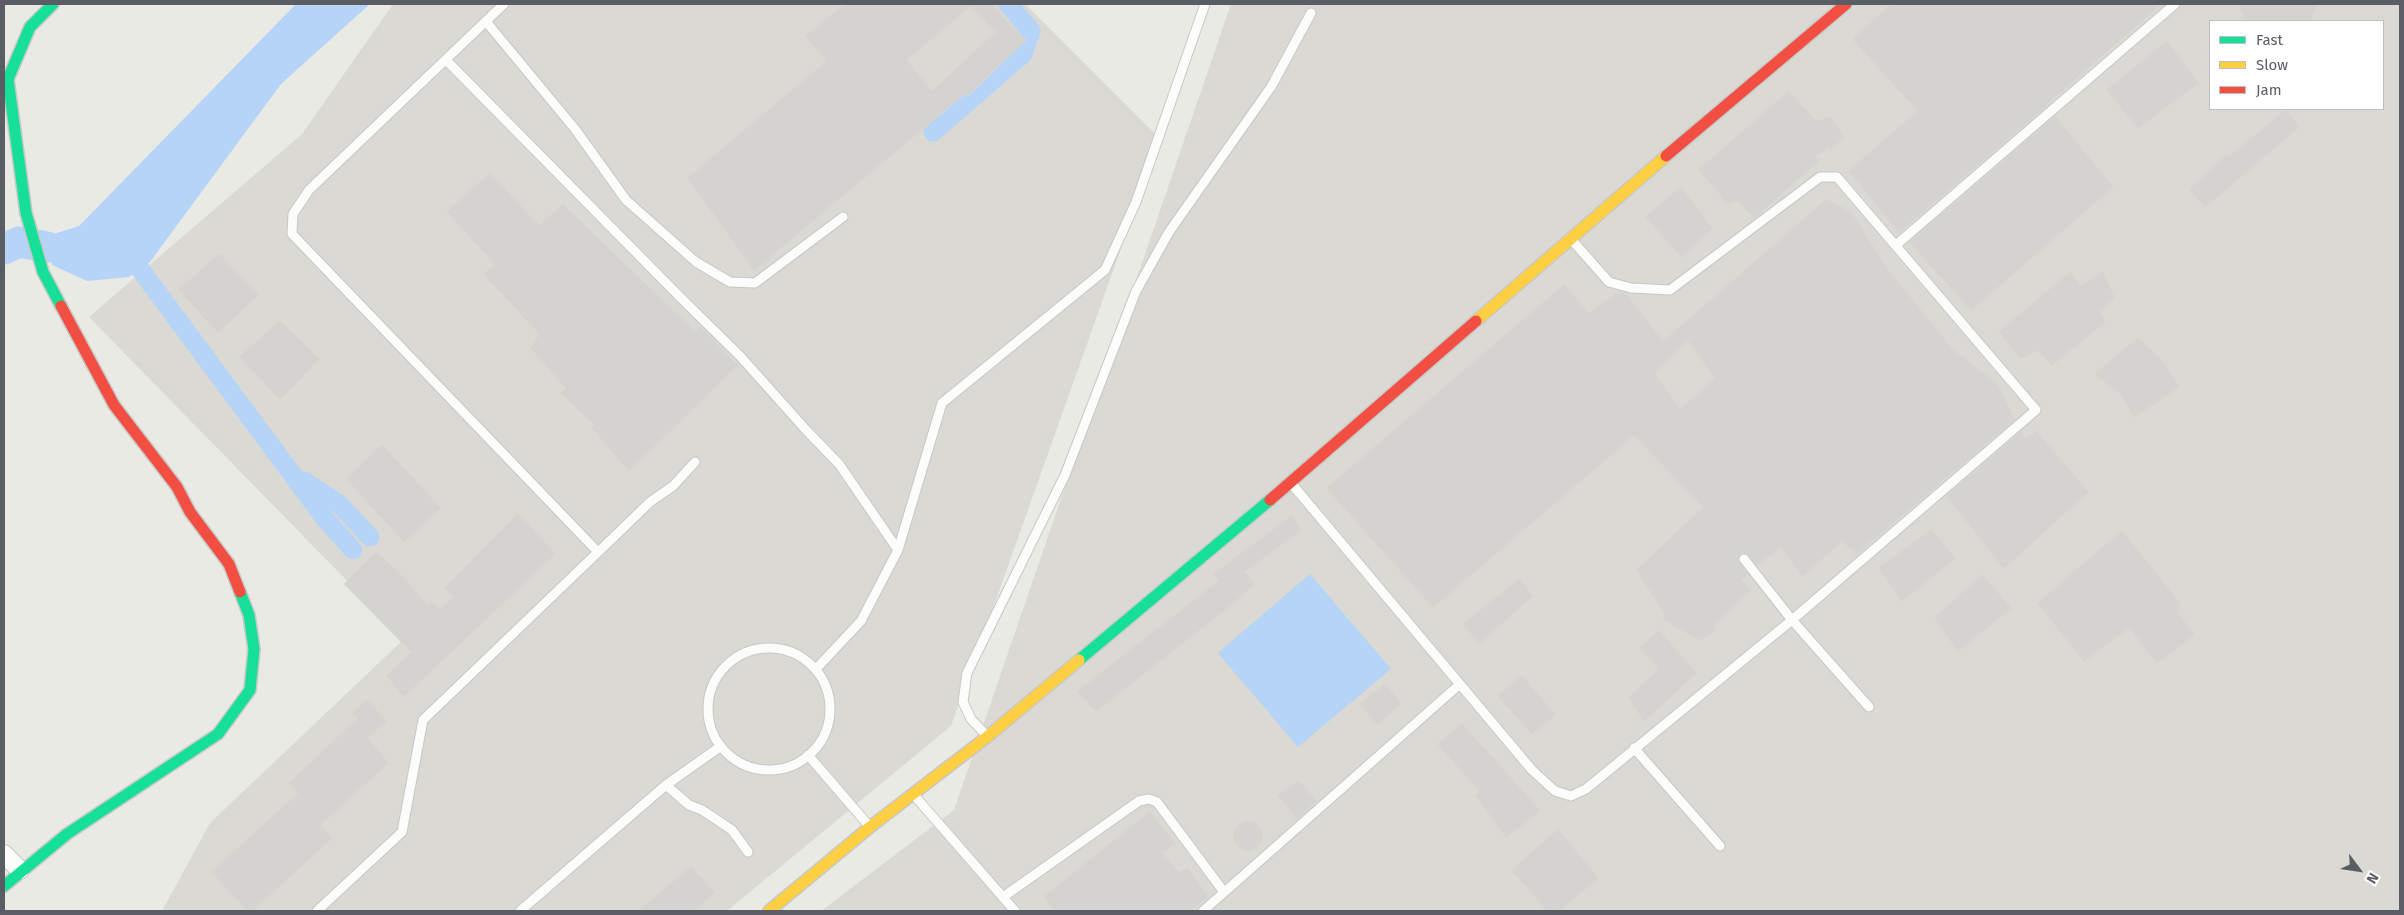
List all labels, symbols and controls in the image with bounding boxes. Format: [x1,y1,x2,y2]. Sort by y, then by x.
legend [2209,20,2384,110]
text: Fast [2256,31,2283,49]
text: Slow [2256,56,2288,74]
text: Jam [2256,81,2282,99]
north arrow [2334,845,2384,895]
text: N [2363,870,2382,886]

